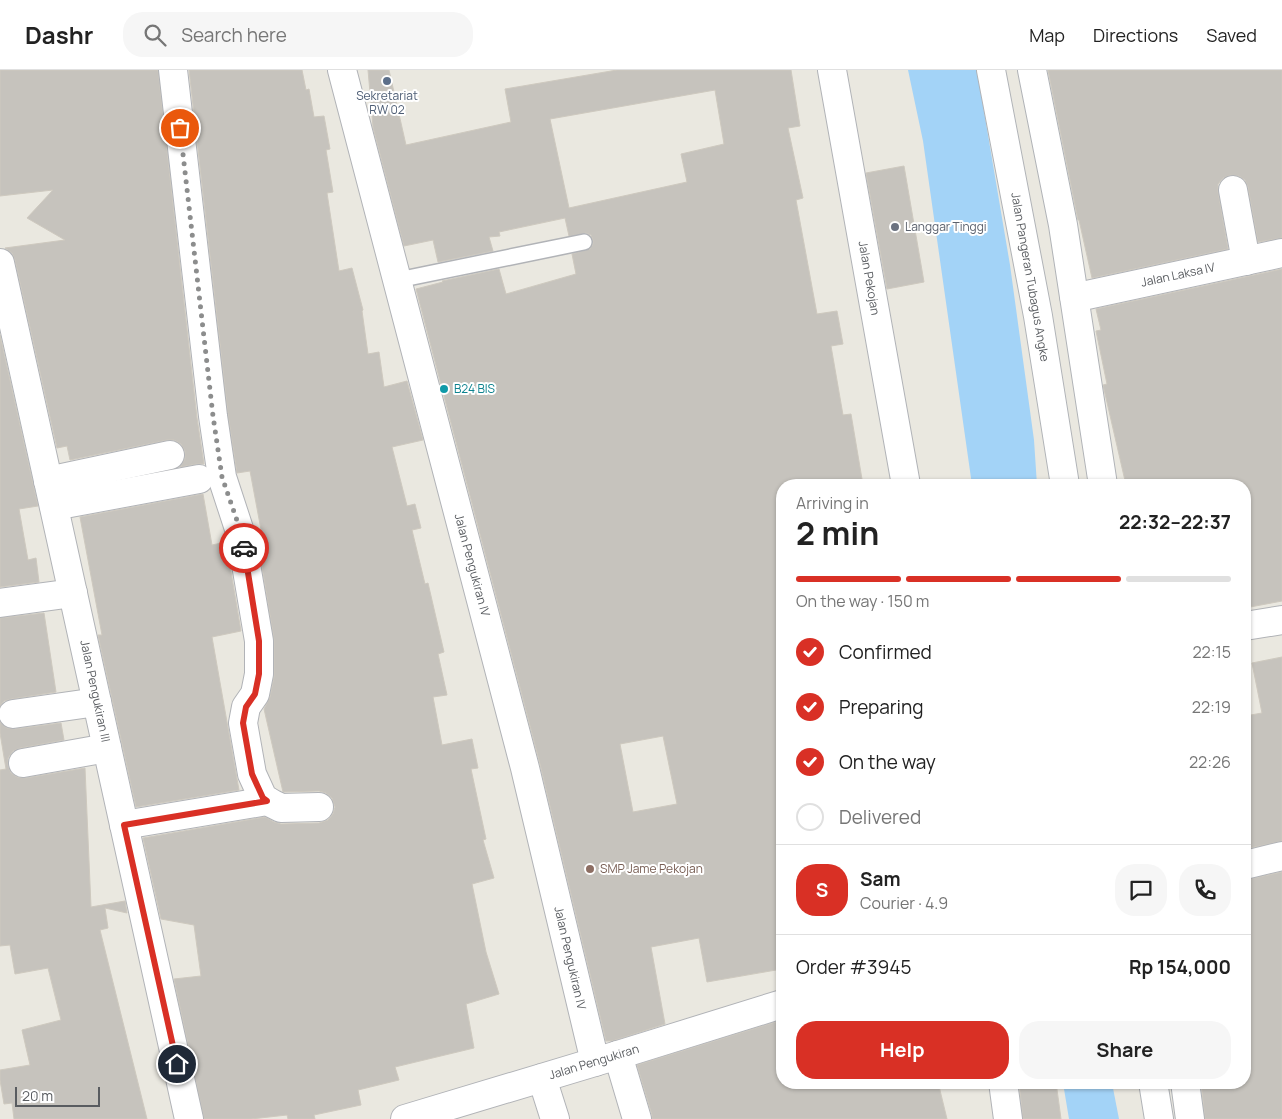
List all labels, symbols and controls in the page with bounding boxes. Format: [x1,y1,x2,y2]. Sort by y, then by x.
search box [123,12,473,57]
text: Dashr [25,18,93,51]
icon: search [141,21,169,49]
text: Search here [181,22,287,48]
text: Map [1029,23,1065,47]
text: Directions [1093,23,1178,47]
text: Saved [1206,23,1257,47]
marker: Sekretariat RW 02 [381,75,393,87]
place label: Sekretariat RW 02 [356,87,418,118]
pin [159,107,201,149]
icon: bag [166,114,194,142]
street label: Jalan Pangeran Tubagus Angke [1007,191,1054,363]
place label: Langgar Tinggi [905,218,987,235]
marker: Langgar Tinggi [889,221,901,233]
street label: Jalan Pekojan [855,239,884,316]
street label: Jalan Laksa IV [1139,258,1217,291]
place label: B24 BIS [454,380,495,397]
marker: B24 BIS [438,383,450,395]
text: Arriving in [796,492,869,514]
text: 22:32–22:37 [1119,509,1231,535]
text: 2 min [796,511,879,555]
street label: Jalan Pengukiran IV [451,512,495,619]
courier [219,523,269,573]
icon: car [230,534,258,562]
text: On the way · 150 m [796,590,929,612]
street label: Jalan Pengukiran III [76,638,115,744]
icon: check [796,638,824,666]
text: Confirmed [839,639,932,665]
text: 22:15 [1192,641,1231,663]
icon: check [796,693,824,721]
text: Preparing [839,694,924,720]
text: 22:19 [1192,696,1231,718]
icon: check [796,748,824,776]
text: On the way [839,749,936,775]
text: 22:26 [1189,751,1231,773]
text: Delivered [839,804,921,830]
place label: SMP Jame Pekojan [600,860,703,877]
marker: SMP Jame Pekojan [584,863,596,875]
button: chat [1115,864,1167,916]
button: phone [1179,864,1231,916]
text: Sam [860,866,901,892]
text: S [816,877,828,903]
text: Courier · 4.9 [860,892,948,914]
street label: Jalan Pengukiran IV [550,904,591,1012]
text: Order #3945 [796,954,911,980]
text: Rp 154,000 [1129,954,1231,980]
button: Help [796,1021,1009,1079]
button: Share [1019,1021,1231,1079]
street label: Jalan Pengukiran [547,1040,641,1083]
pin [156,1043,198,1085]
icon: home [163,1050,191,1078]
scale bar [15,1084,100,1107]
text: 20 m [22,1086,53,1105]

